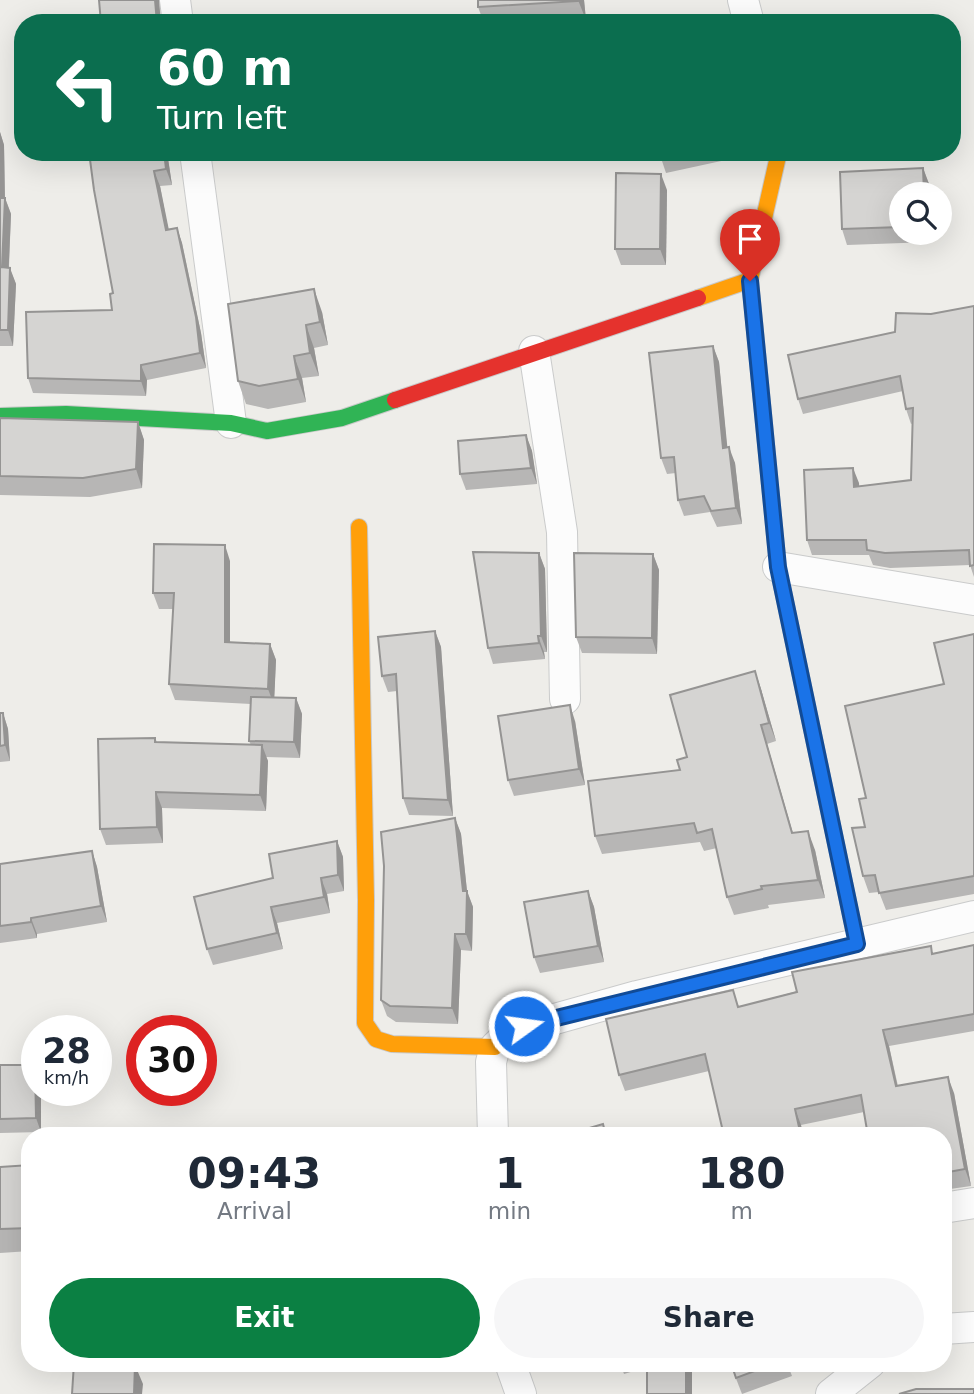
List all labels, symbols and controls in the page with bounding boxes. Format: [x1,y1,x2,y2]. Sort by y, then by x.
text: 60 m [157,40,293,97]
icon: left [42,42,133,133]
text: Turn left [157,99,287,137]
map controls [889,182,952,245]
button: search [889,182,952,245]
pin [720,209,780,281]
icon: arrive [731,220,769,258]
position arrow [487,989,561,1063]
speed limit sign: 30 [126,1015,217,1106]
text: 28 [42,1031,91,1071]
text: km/h [44,1067,89,1088]
text: 09:43 [188,1149,321,1198]
text: 1 [495,1149,524,1198]
text: 180 [698,1149,785,1198]
text: Arrival [217,1198,292,1224]
text: min [488,1198,531,1224]
text: m [730,1198,753,1224]
button: Exit [49,1278,480,1358]
button: Share [494,1278,924,1358]

